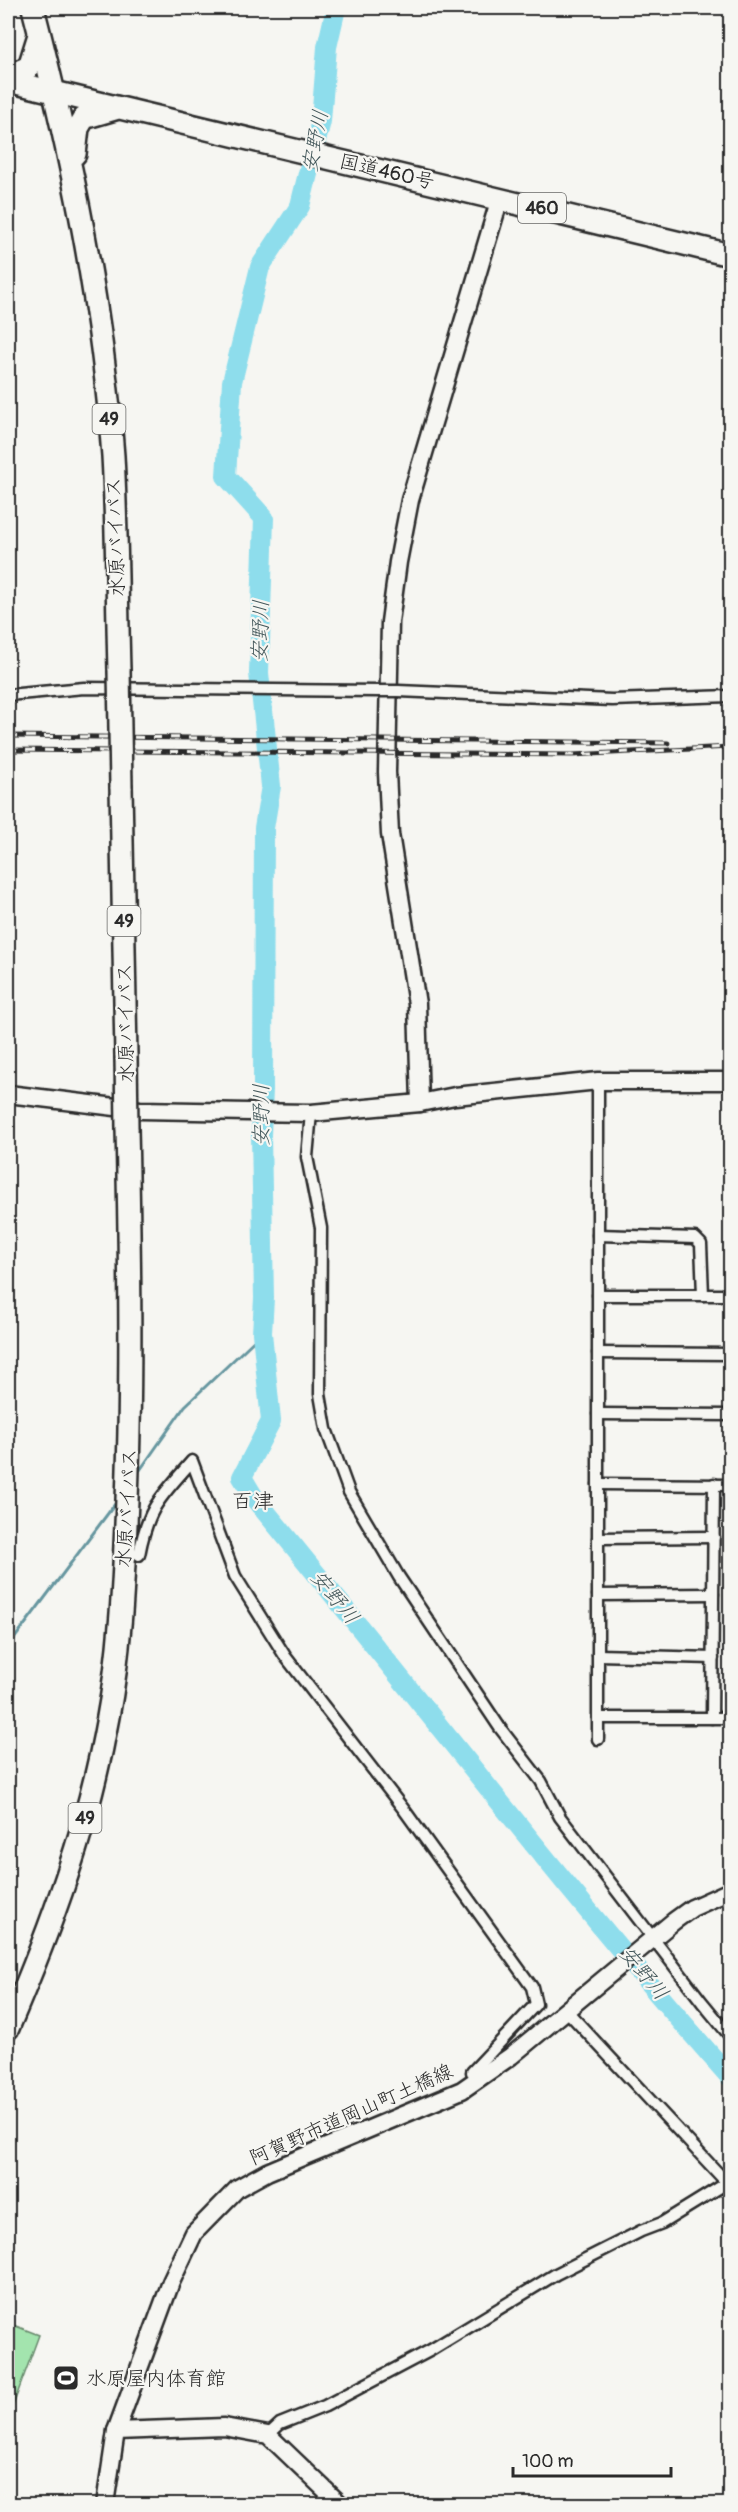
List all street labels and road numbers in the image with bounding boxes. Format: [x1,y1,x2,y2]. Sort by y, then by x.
street label: 国道460号 [337,148,437,195]
road number: 460 [518,193,566,223]
road number: 49 [92,404,126,434]
street label: 水原バイパス [101,477,130,597]
road number: 49 [108,906,140,936]
street label: 水原バイパス [112,963,139,1083]
street label: 水原バイパス [111,1448,142,1568]
road number: 49 [68,1803,101,1833]
street label: 阿賀野市道岡山町土橋線 [246,2058,457,2171]

